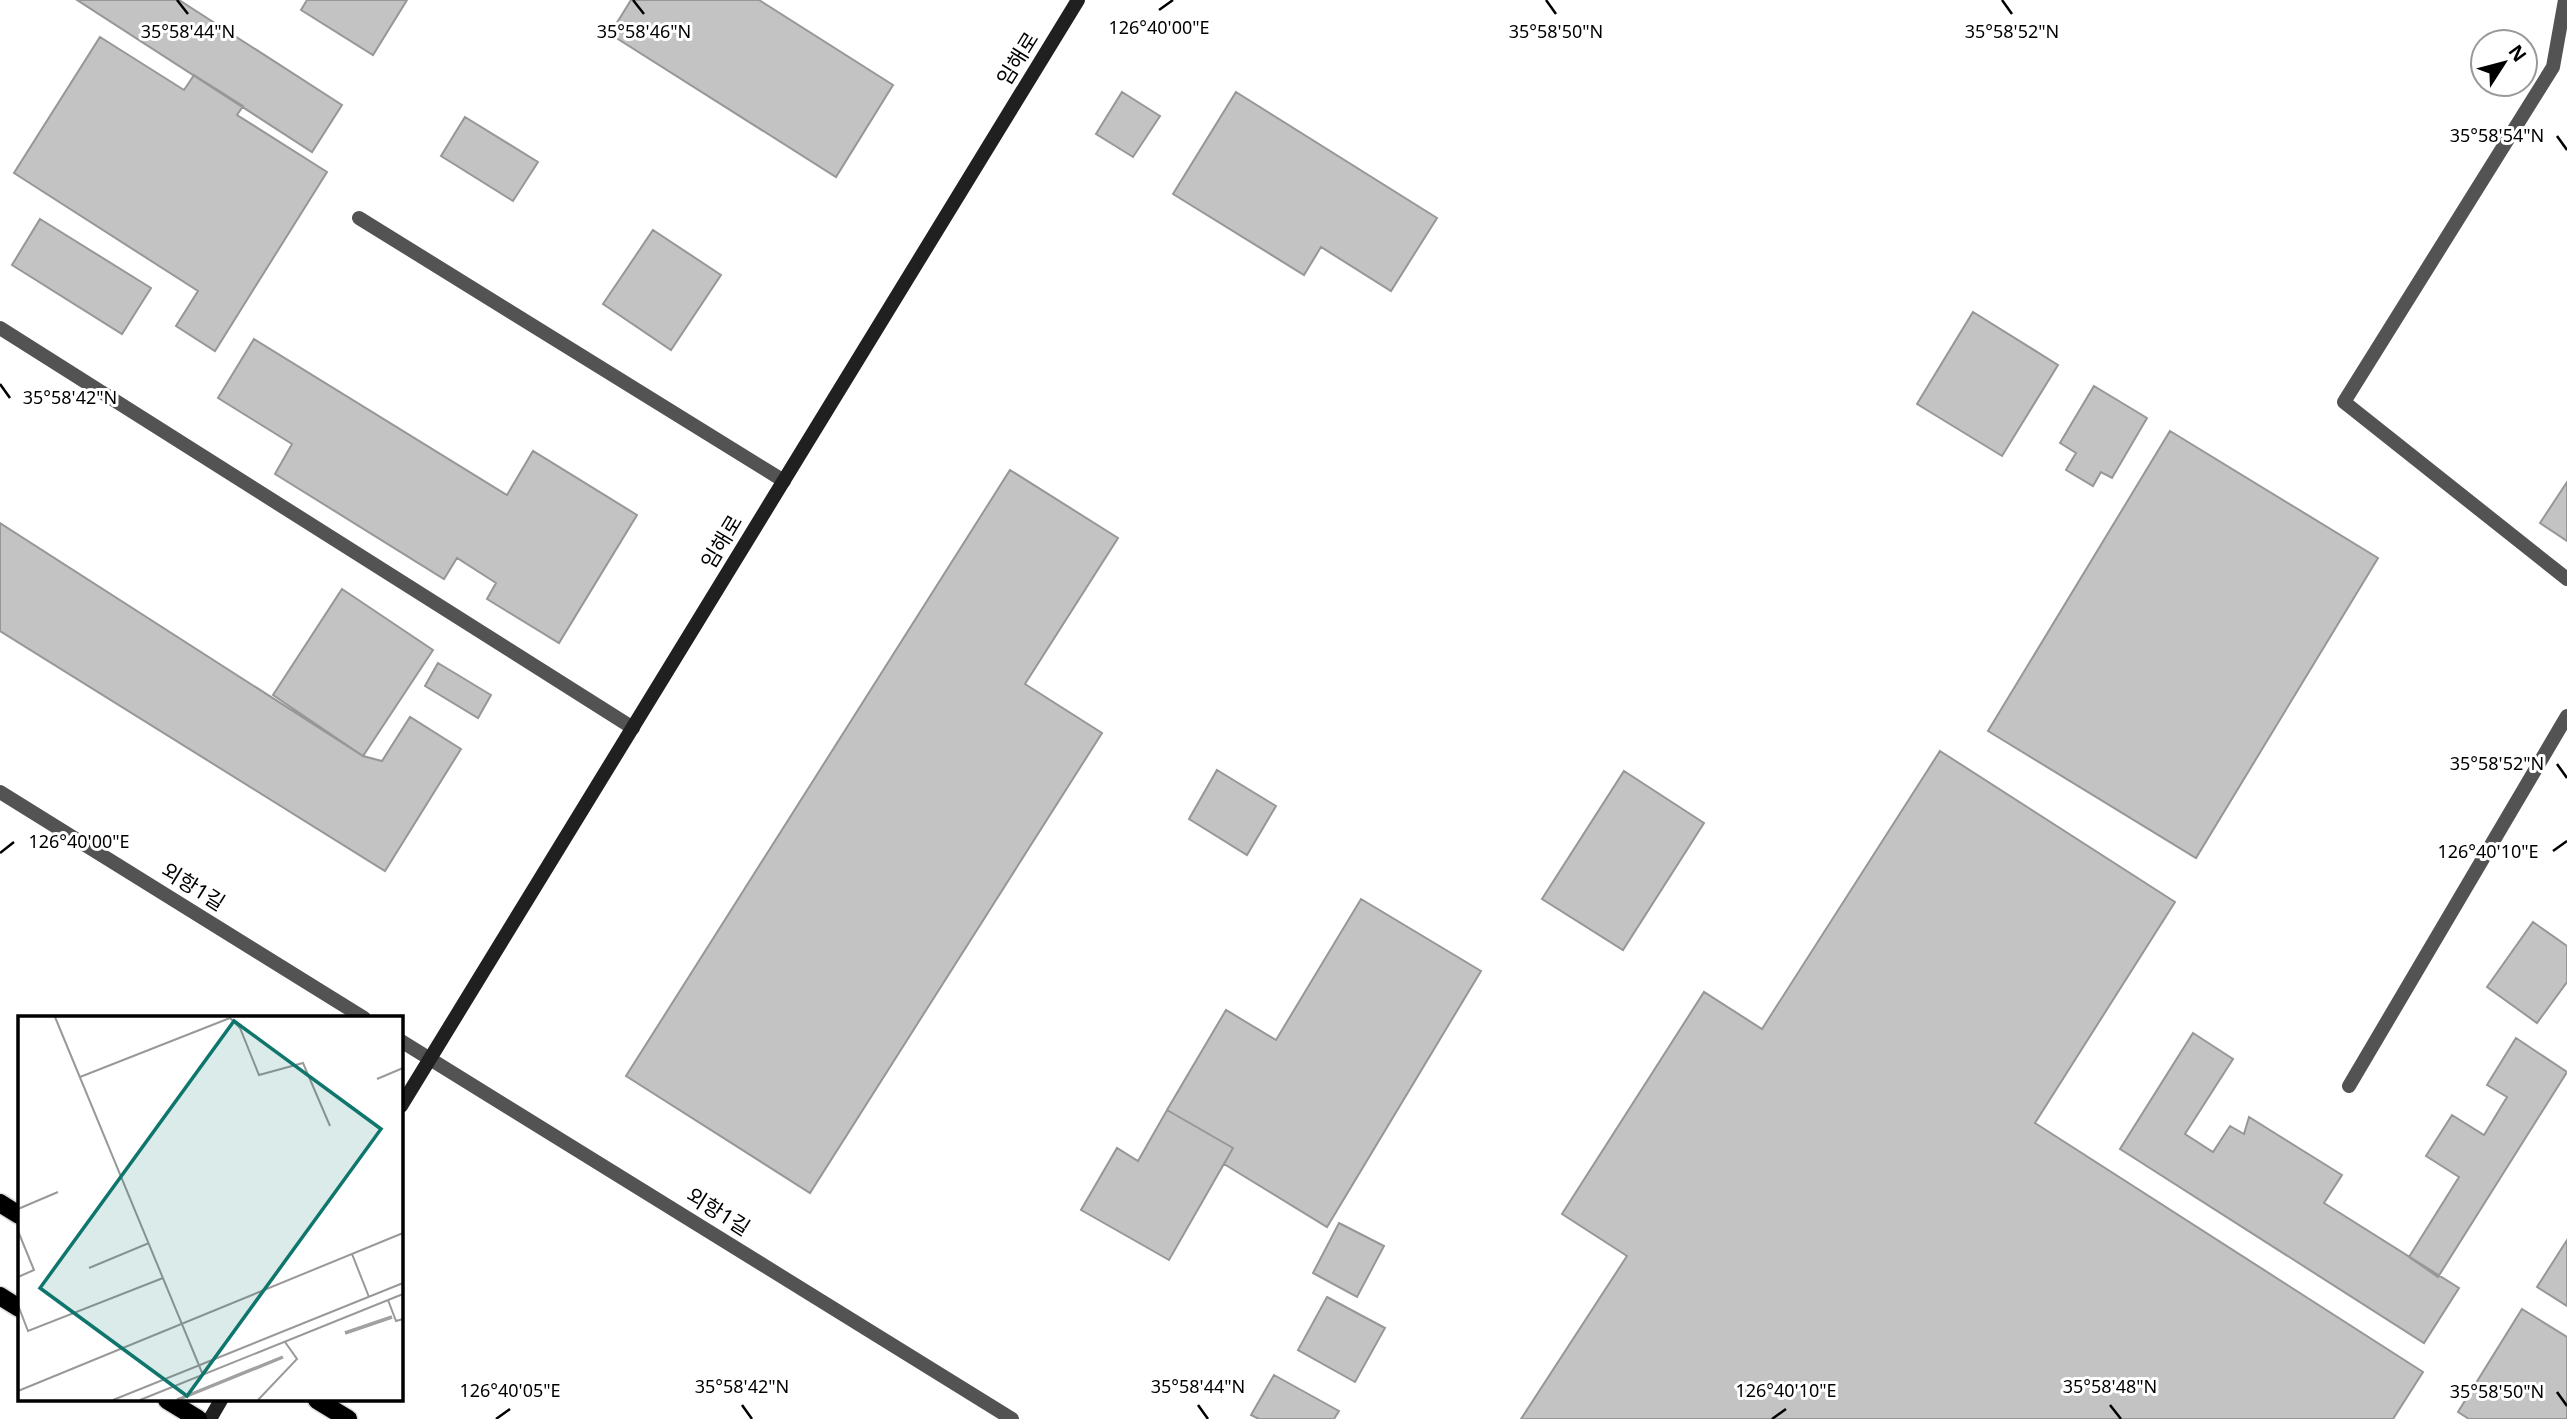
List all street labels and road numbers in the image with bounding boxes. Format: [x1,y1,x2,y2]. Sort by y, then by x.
street label: 임해로 [990,26,1044,90]
street label: 임해로 [694,509,748,574]
street label: 외항1길 [156,856,231,917]
street label: 외항1길 [681,1181,756,1242]

